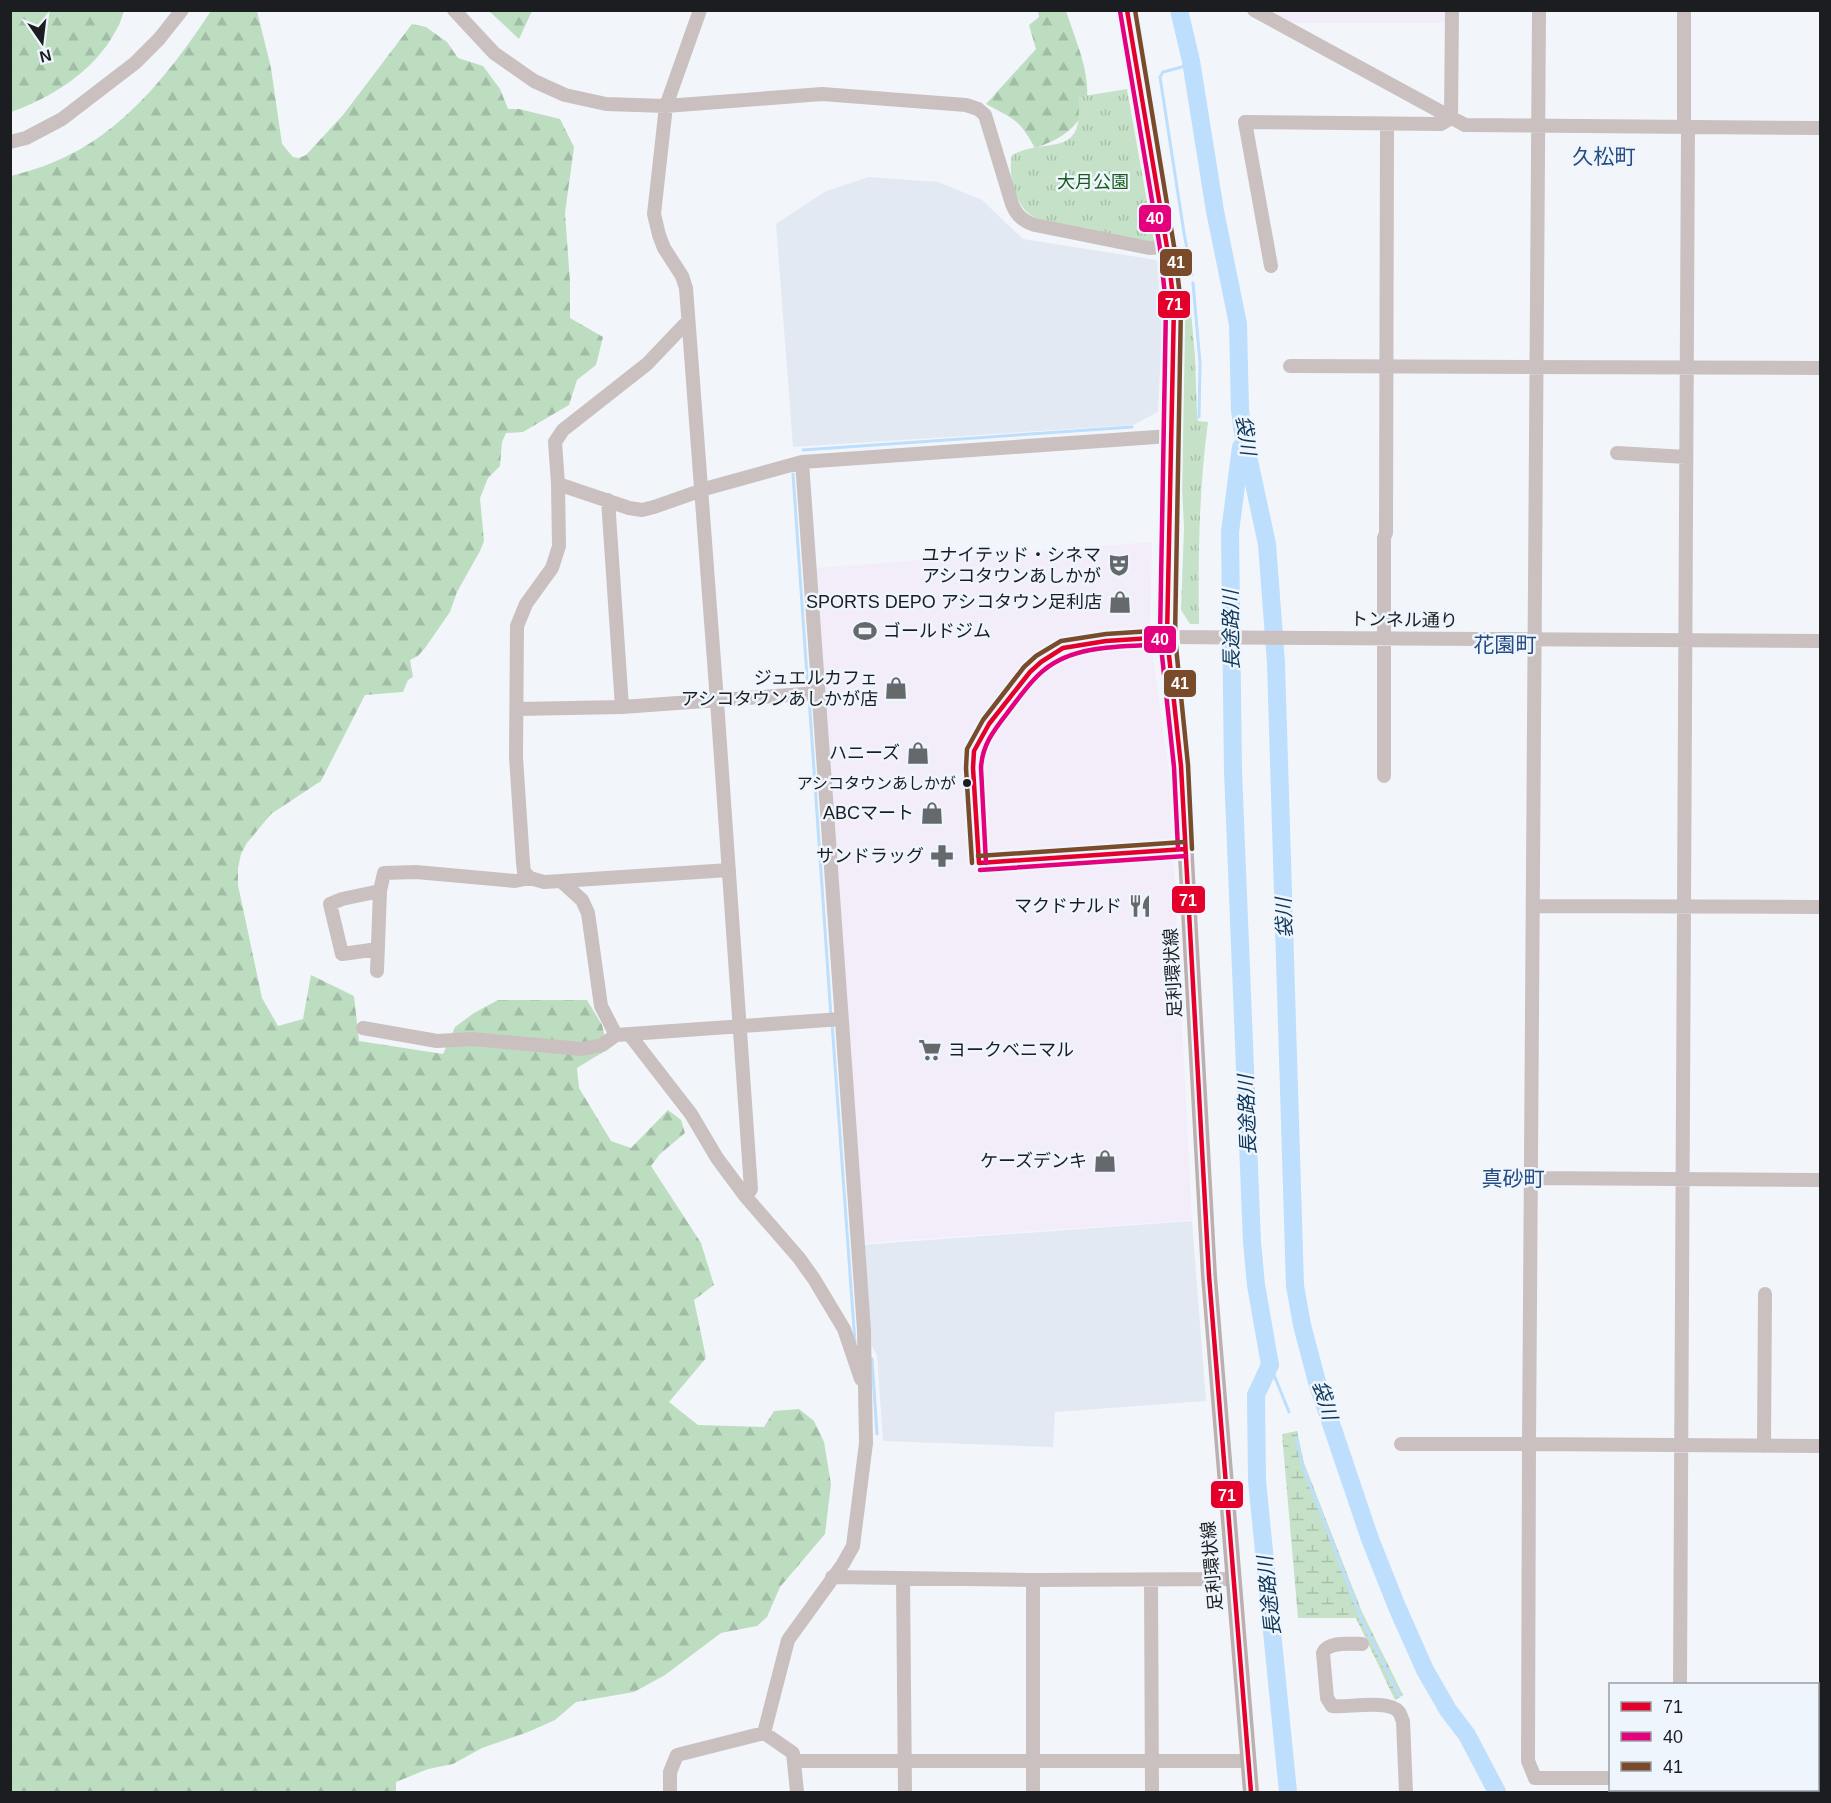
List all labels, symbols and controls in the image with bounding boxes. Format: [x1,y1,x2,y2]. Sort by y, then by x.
north arrow [12,12,72,72]
text: N [38,46,53,66]
district label: 久松町 [1573,145,1636,168]
park label: 大月公園 [1057,172,1129,192]
line badge: 40 [1138,204,1172,233]
text: 40 [1146,210,1164,227]
line badge: 41 [1159,248,1193,277]
text: 41 [1167,254,1185,271]
line badge: 71 [1157,290,1191,319]
text: 71 [1165,296,1183,313]
water label: 袋川 [1232,414,1260,458]
place label: ユナイテッド・シネマ アシコタウンあしかが [921,545,1101,586]
theatre icon: ユナイテッド・シネマ アシコタウンあしかが [1106,552,1132,578]
water label: 長途路川 [1219,588,1243,670]
shop icon: SPORTS DEPO アシコタウン足利店 [1107,589,1133,615]
place label: SPORTS DEPO アシコタウン足利店 [806,592,1102,612]
street label: トンネル通り [1350,609,1458,631]
sports icon: ゴールドジム [852,618,878,644]
place label: ゴールドジム [883,621,991,641]
line badge: 40 [1143,625,1177,654]
text: 40 [1151,631,1169,648]
district label: 花園町 [1474,633,1537,656]
place label: ジュエルカフェ アシコタウンあしかが店 [681,668,878,709]
line badge: 41 [1163,669,1197,698]
shop icon: ジュエルカフェ アシコタウンあしかが店 [883,675,909,701]
text: 41 [1171,675,1189,692]
shop icon: ハニーズ [905,740,931,766]
place label: ハニーズ [829,743,900,763]
place label: アシコタウンあしかが [797,775,956,792]
marker: アシコタウンあしかが [961,777,973,789]
shop icon: ABCマート [919,800,945,826]
place label: ABCマート [823,803,914,823]
pharmacy icon: サンドラッグ [929,843,955,869]
place label: サンドラッグ [816,846,924,866]
line badge: 71 [1171,885,1206,914]
text: 71 [1179,892,1197,909]
restaurant icon: マクドナルド [1127,893,1153,919]
place label: マクドナルド [1014,896,1122,916]
water label: 袋川 [1272,896,1296,938]
street label: 足利環状線 [1161,928,1185,1018]
supermarket icon: ヨークベニマル [917,1037,943,1063]
place label: ヨークベニマル [948,1040,1074,1060]
water label: 長途路川 [1235,1073,1259,1155]
shop icon: ケーズデンキ [1092,1148,1118,1174]
place label: ケーズデンキ [980,1151,1087,1171]
district label: 真砂町 [1482,1167,1545,1190]
water label: 袋川 [1309,1378,1342,1424]
line badge: 71 [1210,1480,1244,1509]
text: 71 [1218,1487,1236,1504]
street label: 足利環状線 [1198,1520,1226,1612]
water label: 長途路川 [1254,1553,1284,1637]
legend [1609,1683,1819,1791]
text: 71 [1663,1697,1683,1717]
text: 40 [1663,1727,1683,1747]
text: 41 [1663,1757,1683,1777]

